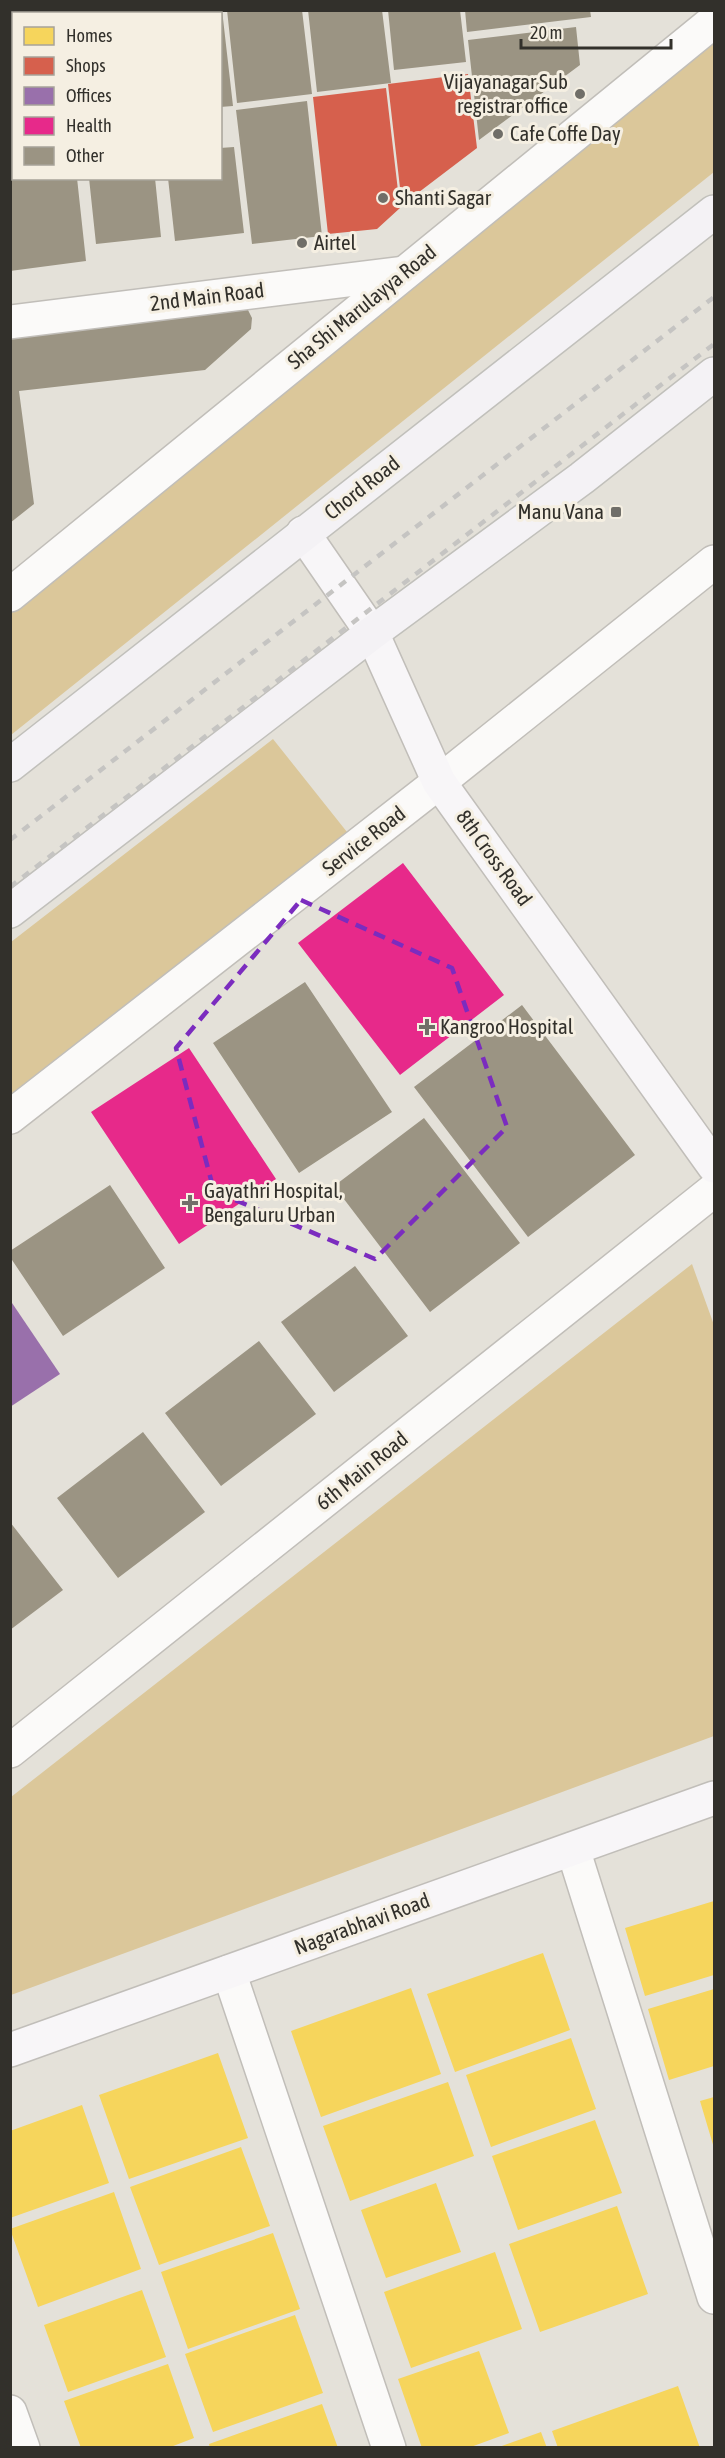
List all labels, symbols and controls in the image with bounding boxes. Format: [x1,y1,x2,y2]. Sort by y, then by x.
legend [12,12,222,180]
scale bar [521,12,671,50]
text: 20 m [530,22,562,43]
text: Homes [66,25,112,46]
text: Shops [66,55,106,76]
place label: Vijayanagar Sub registrar office [444,69,568,117]
text: Offices [66,85,112,106]
marker: Vijayanagar Sub registrar office [573,87,587,101]
text: Health [66,115,112,136]
place label: Cafe Coffe Day [510,121,621,145]
marker: Cafe Coffe Day [491,127,505,141]
text: Other [66,145,105,166]
place label: Shanti Sagar [395,185,492,209]
marker: Shanti Sagar [376,191,390,205]
place label: Airtel [314,230,356,254]
marker: Airtel [295,236,309,250]
street label: Sha Shi Marulayya Road [282,239,440,373]
street label: 2nd Main Road [148,277,265,315]
street label: Chord Road [319,450,404,524]
place label: Manu Vana [518,499,604,523]
marker: Manu Vana [609,505,623,519]
street label: Service Road [317,800,410,880]
street label: 8th Cross Road [452,805,538,910]
place label: Kangroo Hospital [440,1014,574,1038]
marker: Kangroo Hospital [418,1018,436,1036]
place label: Gayathri Hospital, Bengaluru Urban [204,1178,343,1226]
marker: Gayathri Hospital, Bengaluru Urban [181,1194,199,1212]
street label: 6th Main Road [311,1426,412,1514]
street label: Nagarabhavi Road [291,1887,433,1959]

